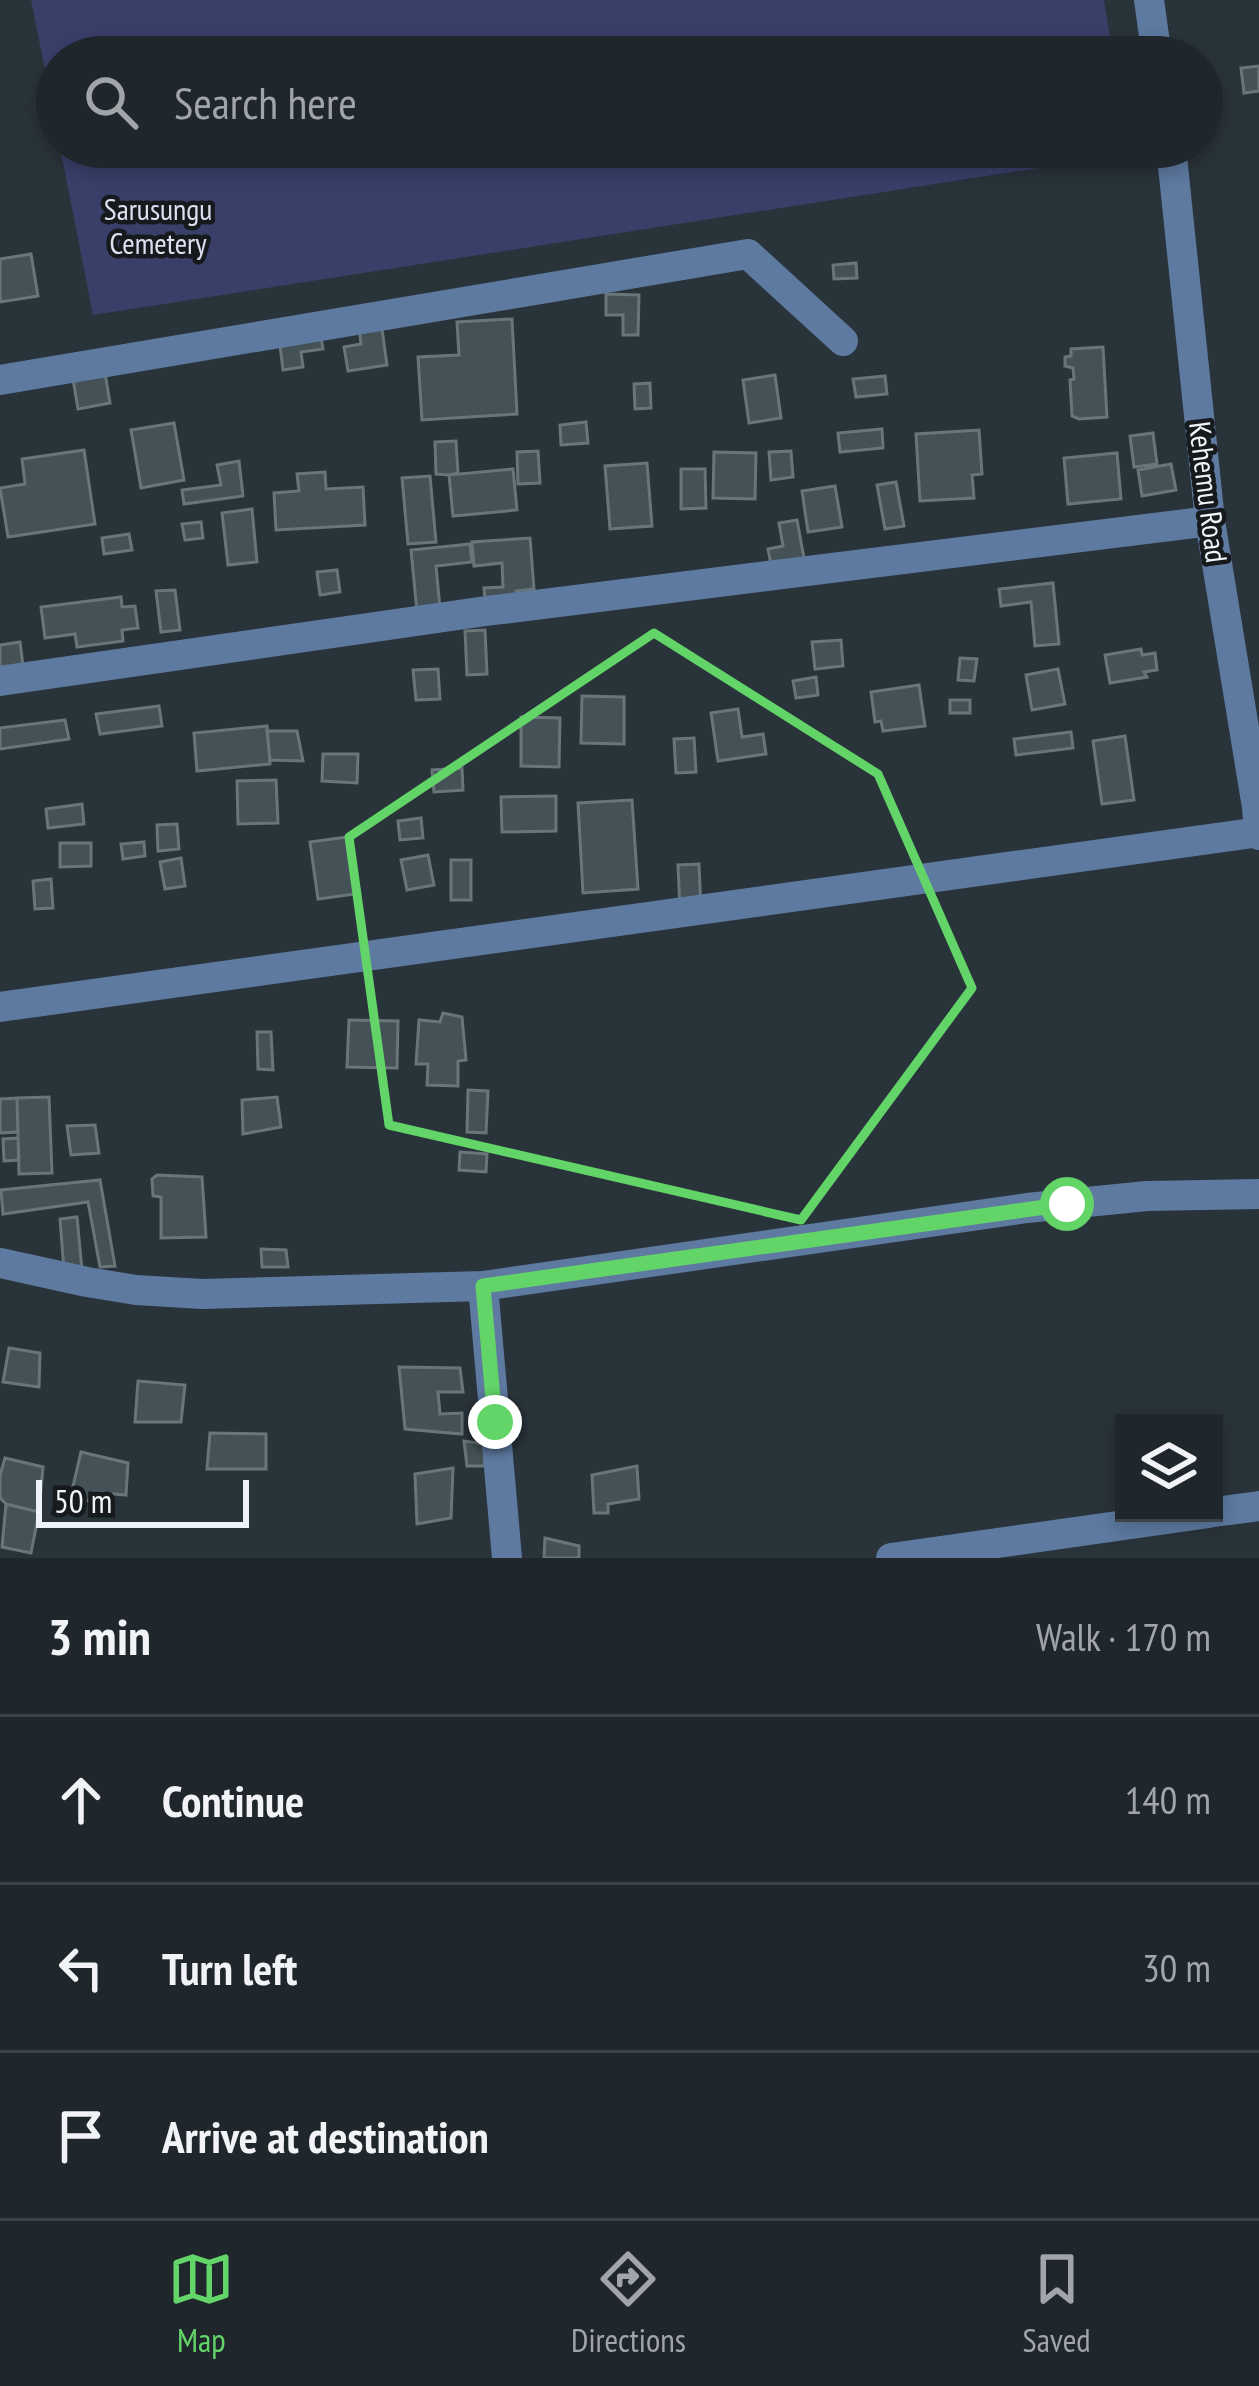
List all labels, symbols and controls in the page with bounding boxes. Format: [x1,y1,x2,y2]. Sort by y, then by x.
search box [36,36,1223,168]
icon: search [78,69,144,135]
text: Search here [174,73,357,131]
park label: Sarusungu Cemetery [104,189,212,262]
street label: Kehemu Road [1181,419,1237,565]
route start [1040,1177,1094,1231]
route end [468,1395,522,1449]
map controls [1115,1414,1223,1522]
button: layers [1115,1414,1223,1522]
scale bar [36,1474,249,1527]
text: 50 m [54,1479,112,1522]
text: 3 min [48,1603,151,1669]
text: Walk · 170 m [1036,1611,1211,1662]
icon: ahead [48,1767,114,1833]
text: Continue [162,1771,304,1829]
text: 140 m [1125,1774,1211,1825]
icon: left [48,1935,114,2001]
text: Turn left [162,1939,297,1997]
text: 30 m [1142,1942,1211,1993]
icon: arrive [48,2103,114,2169]
text: Arrive at destination [162,2107,489,2165]
tab: Map [168,2246,234,2361]
tab: Directions [571,2246,686,2361]
tab: Saved [1023,2246,1091,2361]

